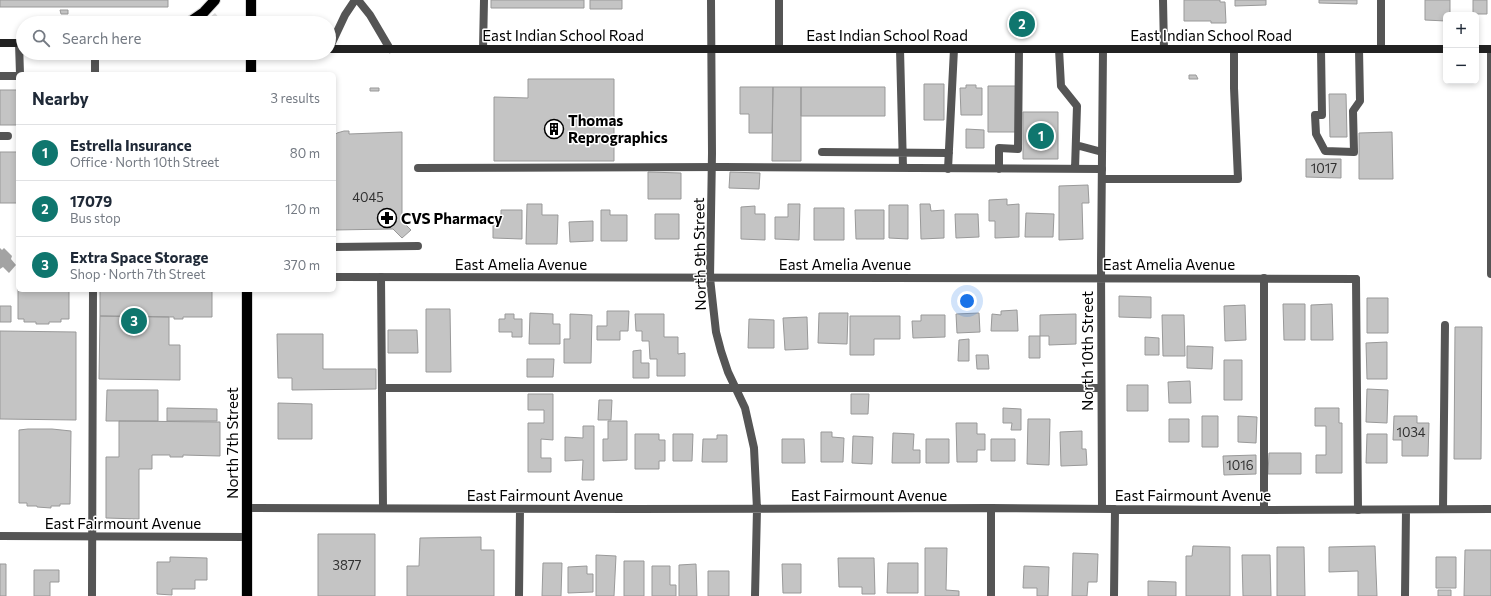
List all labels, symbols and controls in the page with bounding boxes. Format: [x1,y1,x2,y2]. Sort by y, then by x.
pin: 2 [1009,9,1035,39]
map controls [1443,12,1479,84]
button: + [1443,12,1479,48]
search box [16,16,336,60]
street label: East Indian School Road [482,26,644,44]
street label: East Indian School Road [806,26,968,44]
street label: East Indian School Road [1130,26,1292,44]
icon: search [30,27,52,49]
text: Search here [62,29,141,47]
button: − [1443,48,1479,84]
text: Nearby [32,88,89,109]
text: 3 results [271,90,320,106]
place label: Thomas Reprographics [568,111,668,146]
building icon: Thomas Reprographics [543,118,565,140]
pin: 1 [1028,121,1054,151]
text: Estrella Insurance [70,136,192,154]
text: 1 [42,145,48,161]
text: 80 m [290,145,320,161]
text: Office · North 10th Street [70,154,219,170]
house number: 1017 [1311,160,1337,176]
house number: 4045 [352,189,384,205]
text: 17079 [70,192,112,210]
street label: North 9th Street [689,197,709,311]
text: 2 [41,201,49,217]
text: 120 m [285,201,320,217]
pharmacy icon: CVS Pharmacy [376,207,398,229]
place label: CVS Pharmacy [401,209,503,227]
text: Bus stop [70,210,121,226]
text: Extra Space Storage [70,248,208,266]
street label: East Amelia Avenue [455,255,587,273]
street label: East Amelia Avenue [779,255,911,273]
street label: East Amelia Avenue [1103,255,1235,273]
text: 3 [41,257,49,273]
text: 370 m [283,257,320,273]
text: Shop · North 7th Street [70,266,206,282]
your location [957,291,977,311]
street label: North 10th Street [1078,291,1096,411]
pin: 3 [121,306,147,336]
street label: North 7th Street [223,387,241,499]
house number: 1034 [1396,424,1426,440]
house number: 1016 [1226,457,1254,473]
street label: East Fairmount Avenue [467,486,623,504]
street label: East Fairmount Avenue [791,486,947,504]
street label: East Fairmount Avenue [1115,486,1271,504]
street label: East Fairmount Avenue [45,514,201,532]
house number: 3877 [333,557,362,573]

